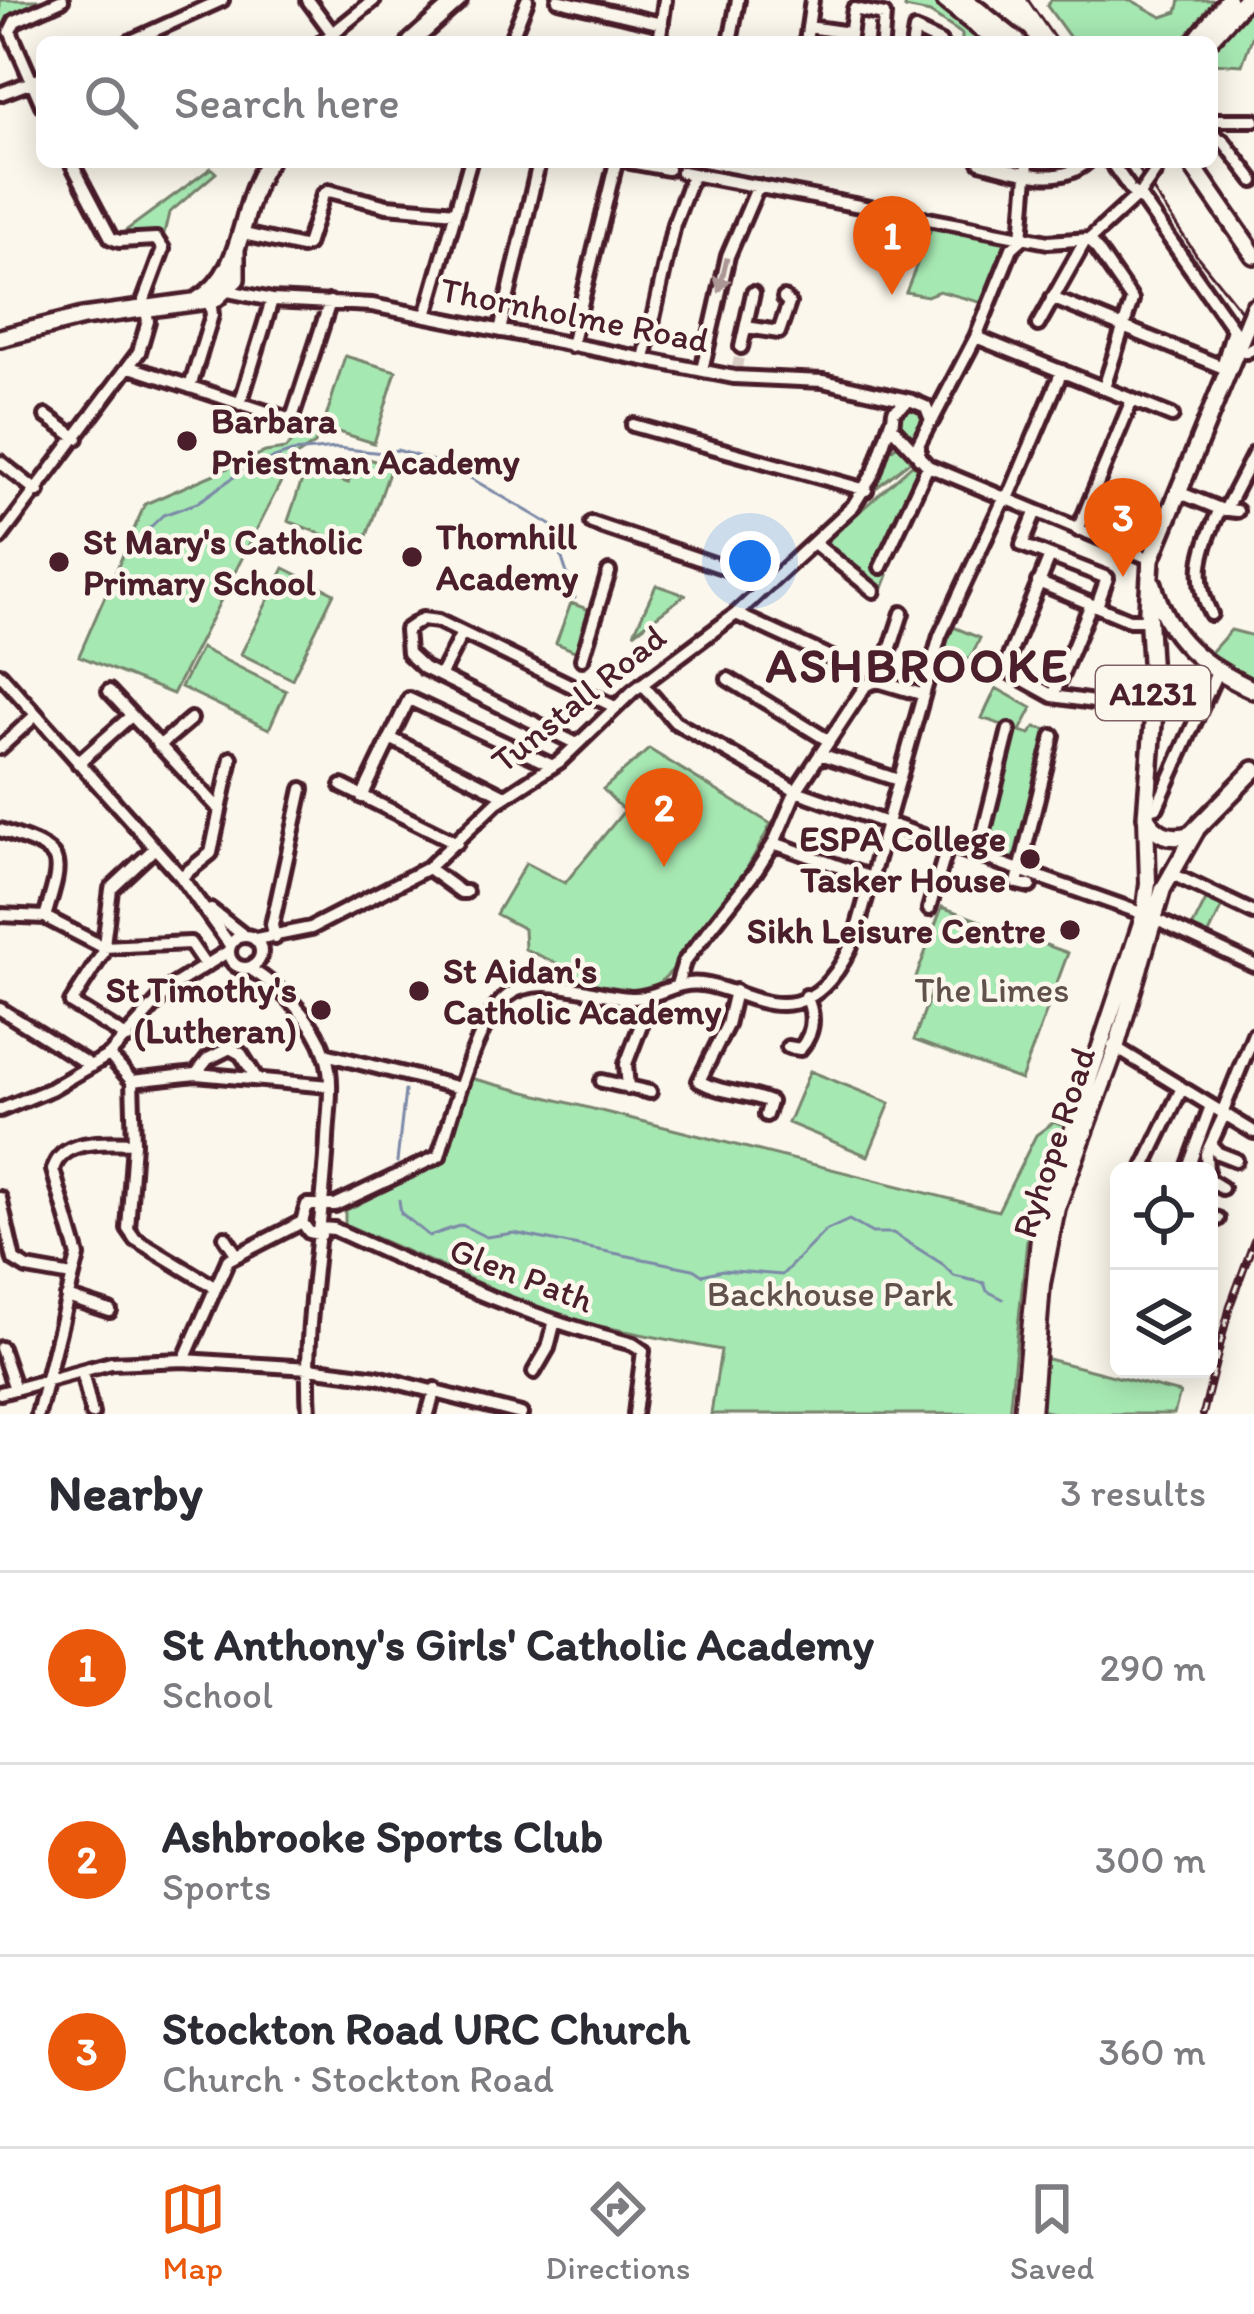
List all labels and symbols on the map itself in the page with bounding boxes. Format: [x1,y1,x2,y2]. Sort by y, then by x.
pin: 1 [853,196,931,295]
one-way arrow [713,257,732,295]
street label: Thornholme Road [437,267,713,362]
place label: Barbara Priestman Academy [211,399,521,483]
marker: Barbara Priestman Academy [174,428,200,454]
pin: 3 [1084,478,1162,577]
place label: Thornhill Academy [435,515,578,599]
place label: St Mary's Catholic Primary School [83,520,363,604]
your location [720,531,780,591]
marker: Thornhill Academy [399,544,425,570]
marker: St Mary's Catholic Primary School [46,549,72,575]
street label: Tunstall Road [482,615,675,782]
district label: ASHBROOKE [766,636,1070,694]
road number: A1231 [1096,666,1210,720]
pin: 2 [625,768,703,867]
place label: ESPA College Tasker House [799,817,1006,901]
marker: ESPA College Tasker House [1017,846,1043,872]
place label: Sikh Leisure Centre [747,909,1046,952]
marker: Sikh Leisure Centre [1057,917,1083,943]
place label: St Aidan's Catholic Academy [443,949,721,1033]
place label: St Timothy's (Lutheran) [106,968,297,1052]
park label: The Limes [915,968,1069,1011]
marker: St Aidan's Catholic Academy [406,978,432,1004]
marker: St Timothy's (Lutheran) [308,997,334,1023]
street label: Ryhope Road [1002,1041,1105,1243]
street label: Glen Path [444,1227,600,1322]
park label: Backhouse Park [707,1272,954,1315]

